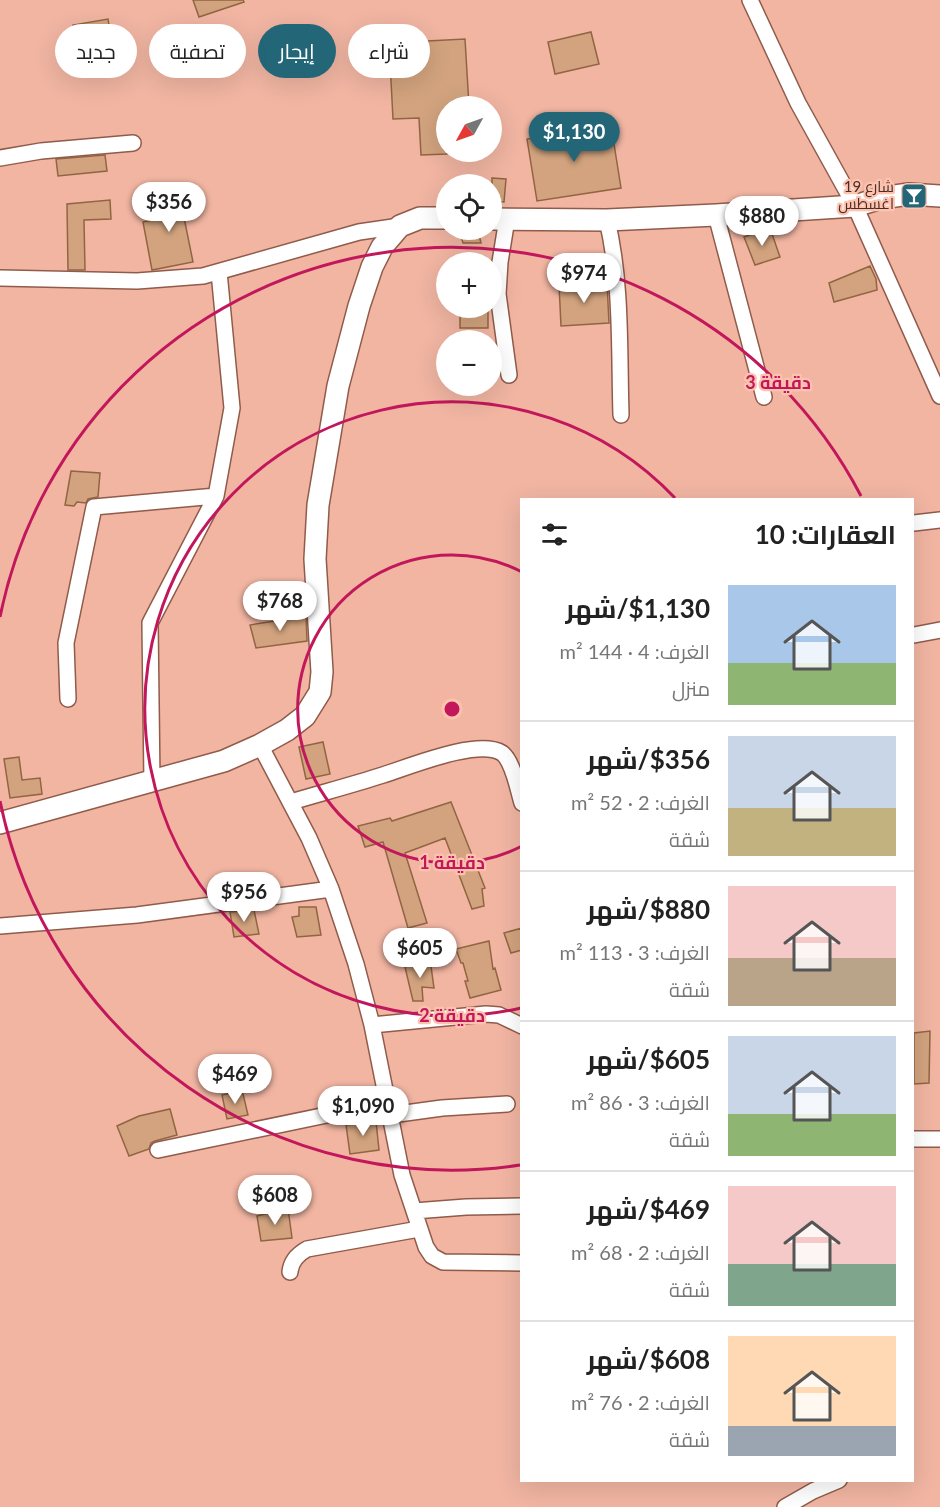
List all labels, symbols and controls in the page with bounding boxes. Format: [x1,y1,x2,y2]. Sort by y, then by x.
chip: جديد [55,24,137,78]
chip: تصفية [149,24,246,78]
chip: إيجار [258,24,336,78]
chip: شراء [348,24,430,78]
north arrow [436,96,502,162]
map controls [436,96,502,396]
pin: $1,130 [525,112,623,163]
text: $1,130 [543,119,605,143]
button: locate [436,174,502,240]
place label: شارع 19 اغسطس [838,177,894,214]
bar icon: شارع 19 اغسطس [899,181,929,211]
pin: $356 [133,182,205,233]
text: $356 [146,189,192,213]
pin: $880 [726,196,798,247]
text: $880 [739,203,785,227]
button: + [436,252,502,318]
pin: $974 [548,253,620,304]
text: $974 [561,260,607,284]
button: − [436,330,502,396]
text: 3 دقيقة [745,371,811,393]
icon: filters [538,518,571,551]
text: العقارات: 10 [755,518,896,550]
pin: $768 [244,581,316,632]
text: $768 [257,588,303,612]
text: $1,130/شهر [566,592,710,624]
icon: home [776,609,848,681]
text: الغرف: 4 · 144 m² [559,639,710,663]
text: منزل [672,676,710,700]
centre of rings [442,699,462,719]
text: $356/شهر [587,743,710,775]
icon: home [776,760,848,832]
text: الغرف: 2 · 52 m² [571,790,710,814]
text: شقة [669,827,710,851]
text: 1 دقيقة [419,851,485,873]
pin: $956 [208,872,280,923]
text: $956 [221,879,267,903]
text: $880/شهر [587,893,710,925]
icon: home [776,910,848,982]
pin: $605 [384,928,456,979]
text: $605 [397,935,443,959]
text: الغرف: 3 · 113 m² [559,940,710,964]
text: شقة [669,977,710,1001]
text: 2 دقيقة [419,1004,485,1026]
text: $605/شهر [587,1043,710,1075]
pin: $469 [199,1054,271,1105]
icon: home [776,1060,848,1132]
text: $469 [212,1061,258,1085]
pin: $1,090 [314,1086,412,1137]
text: الغرف: 3 · 86 m² [571,1090,710,1114]
text: $1,090 [332,1093,394,1117]
text: شقة [669,1127,710,1151]
pin: $608 [239,1175,311,1226]
text: $608 [252,1182,298,1206]
text: $469/شهر [587,1193,710,1225]
icon: home [776,1210,848,1282]
text: الغرف: 2 · 68 m² [571,1240,710,1264]
text: شقة [669,1277,710,1301]
text: $608/شهر [587,1343,710,1375]
icon: home [776,1360,848,1432]
text: الغرف: 2 · 76 m² [571,1390,710,1414]
text: شقة [669,1427,710,1451]

